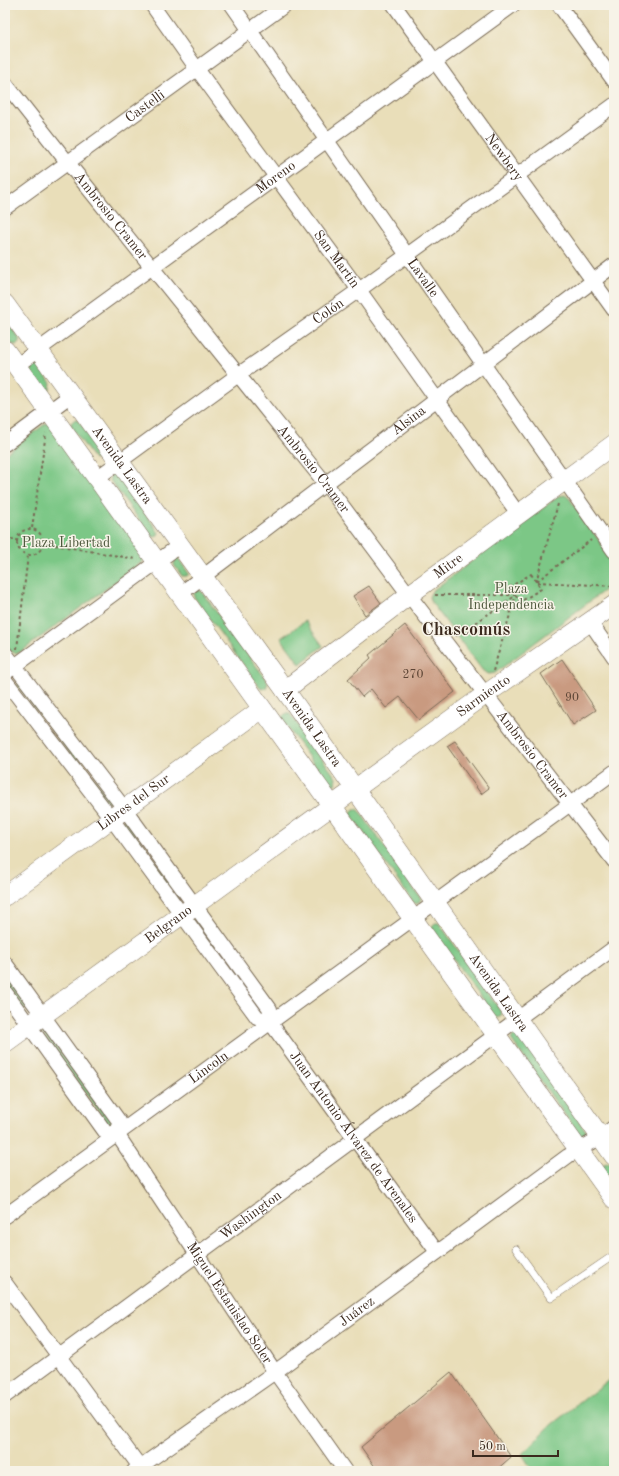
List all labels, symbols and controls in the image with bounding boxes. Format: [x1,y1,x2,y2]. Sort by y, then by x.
street label: Castelli [123,87,168,125]
street label: Newbery [482,131,526,184]
street label: Moreno [253,158,298,196]
street label: Ambrosio Cramer [71,170,150,263]
street label: San Martín [311,228,362,291]
street label: Lavalle [405,256,441,300]
street label: Colón [310,296,347,327]
street label: Alsina [389,403,428,438]
street label: Ambrosio Cramer [274,422,352,516]
street label: Avenida Lastra [89,424,155,507]
park label: Plaza Libertad [22,536,110,550]
street label: Mitre [431,551,466,581]
park label: Plaza Independencia [468,582,554,612]
district label: Chascomús [422,621,510,639]
house number: 270 [403,669,423,681]
street label: Sarmiento [454,672,513,720]
street label: Avenida Lastra [279,686,344,770]
house number: 90 [565,692,579,704]
street label: Ambrosio Cramer [494,708,571,802]
street label: Libres del Sur [95,771,173,833]
street label: Belgrano [142,903,195,946]
street label: Avenida Lastra [466,951,531,1034]
street label: Lincoln [186,1048,231,1086]
street label: Juan Antonio Álvarez de Arenales [287,1049,420,1225]
street label: Washington [217,1188,285,1242]
street label: Miguel Estanislao Soler [184,1240,275,1367]
street label: Juárez [336,1294,377,1329]
scale bar [473,1432,558,1458]
text: 50 m [479,1440,506,1453]

